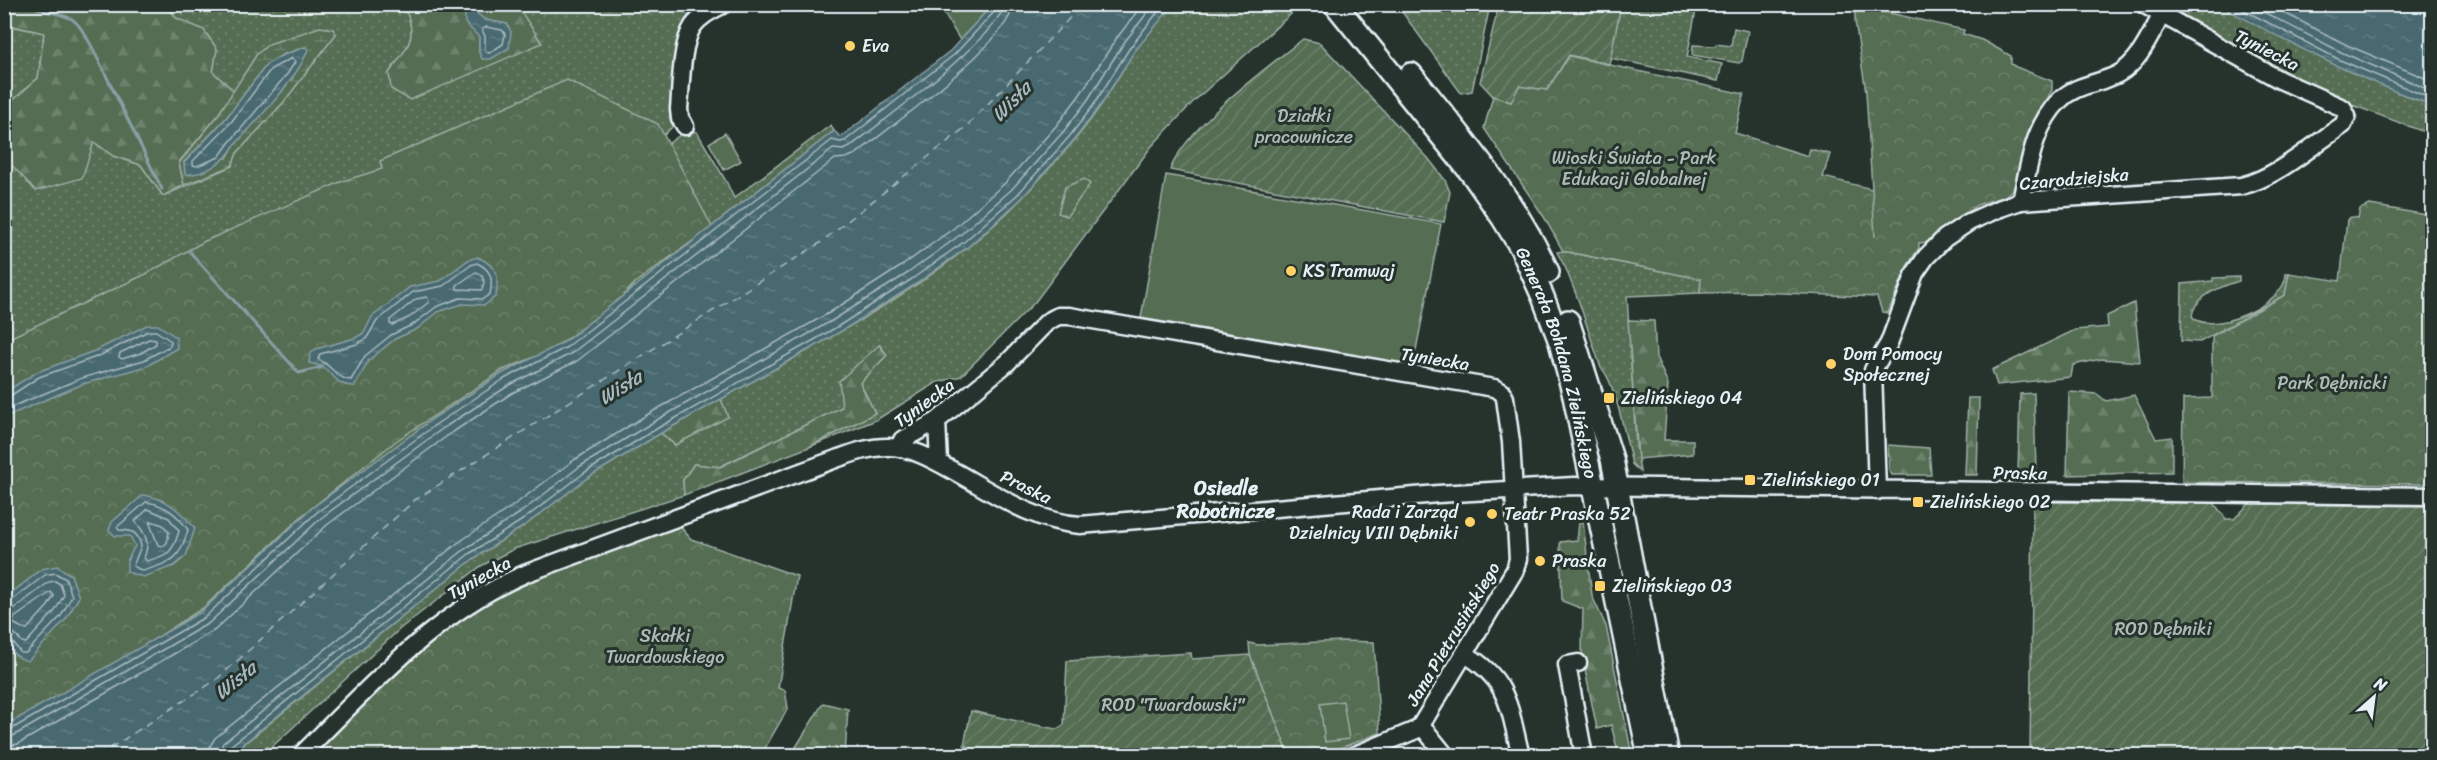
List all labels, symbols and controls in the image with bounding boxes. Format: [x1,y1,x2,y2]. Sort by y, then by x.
street label: Tyniecka [2229,20,2305,80]
place label: Eva [862,30,889,62]
marker: Eva [843,39,857,53]
water label: Wisła [983,70,1042,130]
park label: Działki pracownicze [1254,100,1353,153]
park label: Wioski Świata - Park Edukacji Globalnej [1552,142,1717,195]
street label: Czarodziejska [2018,158,2131,200]
street label: Generała Bohdana Zielińskiego [1506,242,1607,482]
place label: KS Tramwaj [1303,255,1395,287]
marker: KS Tramwaj [1284,264,1298,278]
street label: Tyniecka [1398,338,1472,380]
place label: Dom Pomocy Społecznej [1843,338,1943,391]
marker: Dom Pomocy Społecznej [1824,357,1838,371]
water label: Wisła [591,359,652,415]
park label: Park Dębnicki [2277,367,2388,399]
street label: Tyniecka [887,370,961,436]
place label: Zielińskiego 04 [1621,382,1742,414]
marker: Zielińskiego 04 [1602,391,1616,405]
street label: Praska [1993,457,2048,489]
street label: Praska [995,461,1058,514]
place label: Zielińskiego 01 [1762,464,1880,496]
district label: Osiedle Robotnicze [1176,471,1276,529]
marker: Zielińskiego 01 [1743,473,1757,487]
place label: Zielińskiego 02 [1930,486,2050,518]
marker: Zielińskiego 02 [1911,495,1925,509]
place label: Rada i Zarząd Dzielnicy VIII Dębniki [1289,496,1460,549]
place label: Teatr Praska 52 [1504,498,1631,530]
marker: Teatr Praska 52 [1485,507,1499,521]
marker: Rada i Zarząd Dzielnicy VIII Dębniki [1463,515,1477,529]
place label: Praska [1552,545,1607,577]
street label: Tyniecka [441,547,517,609]
marker: Praska [1533,554,1547,568]
street label: Jana Pietrusińskiego [1397,556,1509,713]
place label: Zielińskiego 03 [1612,570,1732,602]
marker: Zielińskiego 03 [1593,579,1607,593]
park label: ROD Dębniki [2114,613,2213,645]
park label: Skałki Twardowskiego [606,620,724,673]
water label: Wisła [206,650,267,709]
north arrow [2344,667,2404,727]
text: N [2368,668,2393,700]
park label: ROD "Twardowski" [1102,689,1246,721]

